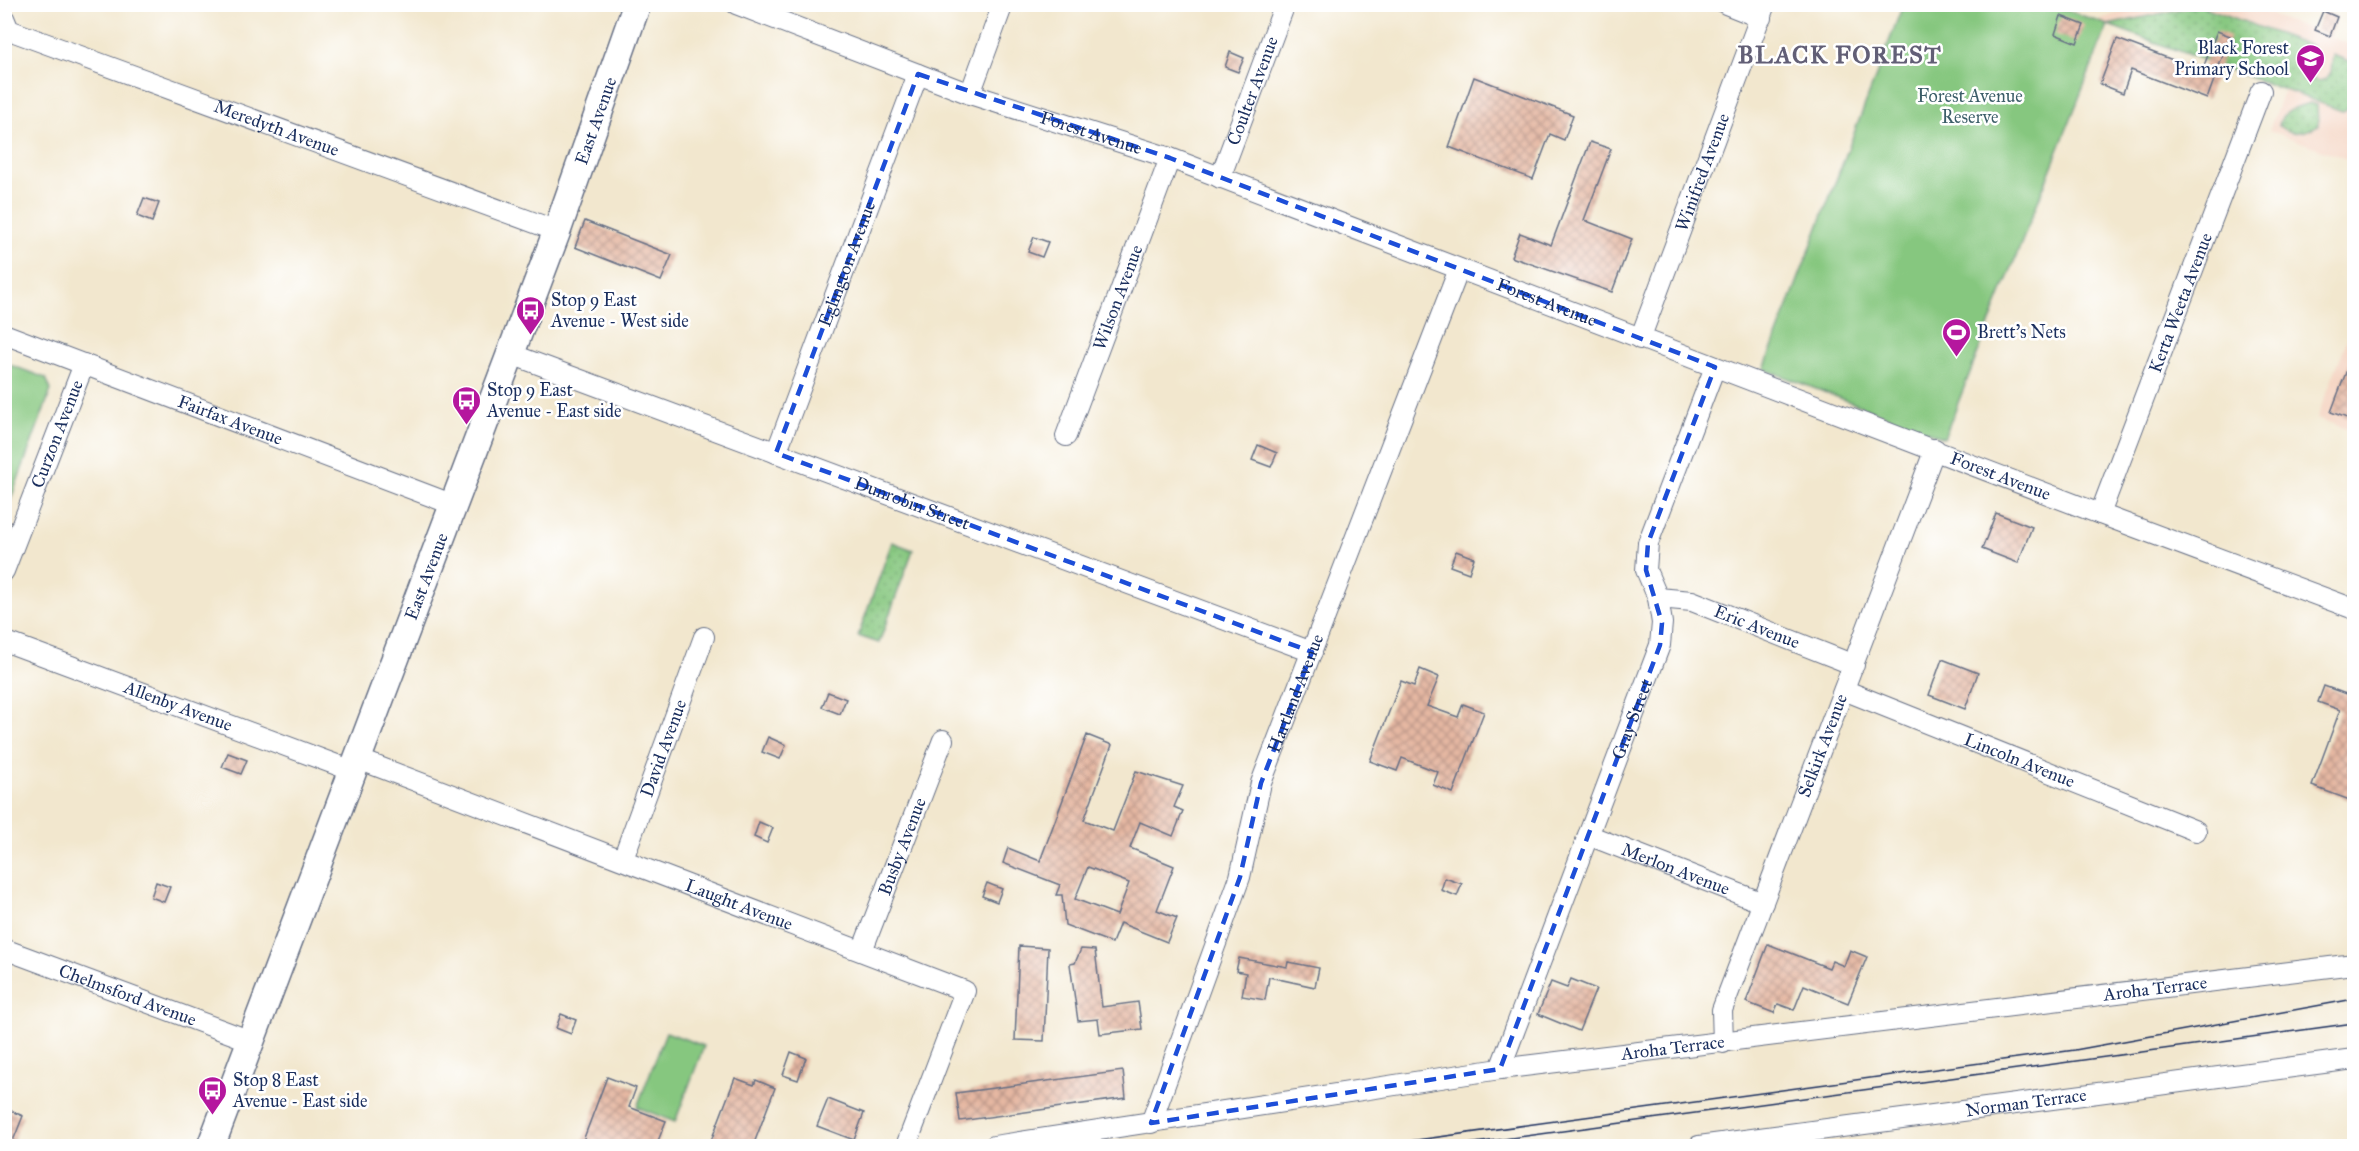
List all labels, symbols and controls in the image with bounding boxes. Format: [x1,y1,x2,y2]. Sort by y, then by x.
street label: Coulter Avenue [1222,33,1283,148]
place label: Black Forest Primary School [2174,37,2290,80]
district label: BLACK FOREST [1738,40,1942,70]
school or university icon: Black Forest Primary School [2294,42,2326,84]
street label: East Avenue [570,74,621,168]
park label: Forest Avenue Reserve [1917,85,2023,128]
street label: Meredyth Avenue [211,95,342,161]
street label: Forest Avenue [1038,106,1145,159]
street label: Winifred Avenue [1670,110,1734,234]
street label: Eglington Avenue [813,198,880,330]
street label: Kerta Weeta Avenue [2144,230,2217,376]
street label: Wilson Avenue [1088,242,1148,353]
street label: Forest Avenue [1493,273,1600,331]
place label: Stop 9 East Avenue - West side [550,289,689,332]
bus stop icon: Stop 9 East Avenue - West side [514,294,546,336]
sports icon: Brett's Nets [1940,316,1972,358]
place label: Brett's Nets [1977,321,2066,343]
street label: Curzon Avenue [26,377,88,491]
place label: Stop 9 East Avenue - East side [486,379,621,422]
bus stop icon: Stop 9 East Avenue - East side [450,384,482,426]
street label: Fairfax Avenue [175,390,286,450]
street label: Forest Avenue [1947,447,2054,505]
street label: Dunrobin Street [851,472,973,535]
street label: East Avenue [400,530,453,623]
street label: Eric Avenue [1711,600,1803,653]
street label: Hartland Avenue [1263,631,1328,756]
street label: Allenby Avenue [120,675,236,736]
street label: Gray Street [1607,675,1657,762]
street label: Selkirk Avenue [1793,691,1852,800]
street label: David Avenue [636,696,691,800]
street label: Lincoln Avenue [1961,728,2078,792]
street label: Busby Avenue [873,794,931,898]
street label: Merlon Avenue [1618,838,1733,900]
street label: Laught Avenue [682,874,796,935]
street label: Chelmsford Avenue [56,959,200,1031]
street label: Aroha Terrace [2101,971,2208,1006]
street label: Aroha Terrace [1619,1030,1726,1065]
place label: Stop 8 East Avenue - East side [232,1069,367,1112]
bus stop icon: Stop 8 East Avenue - East side [196,1074,228,1116]
street label: Norman Terrace [1964,1084,2088,1121]

